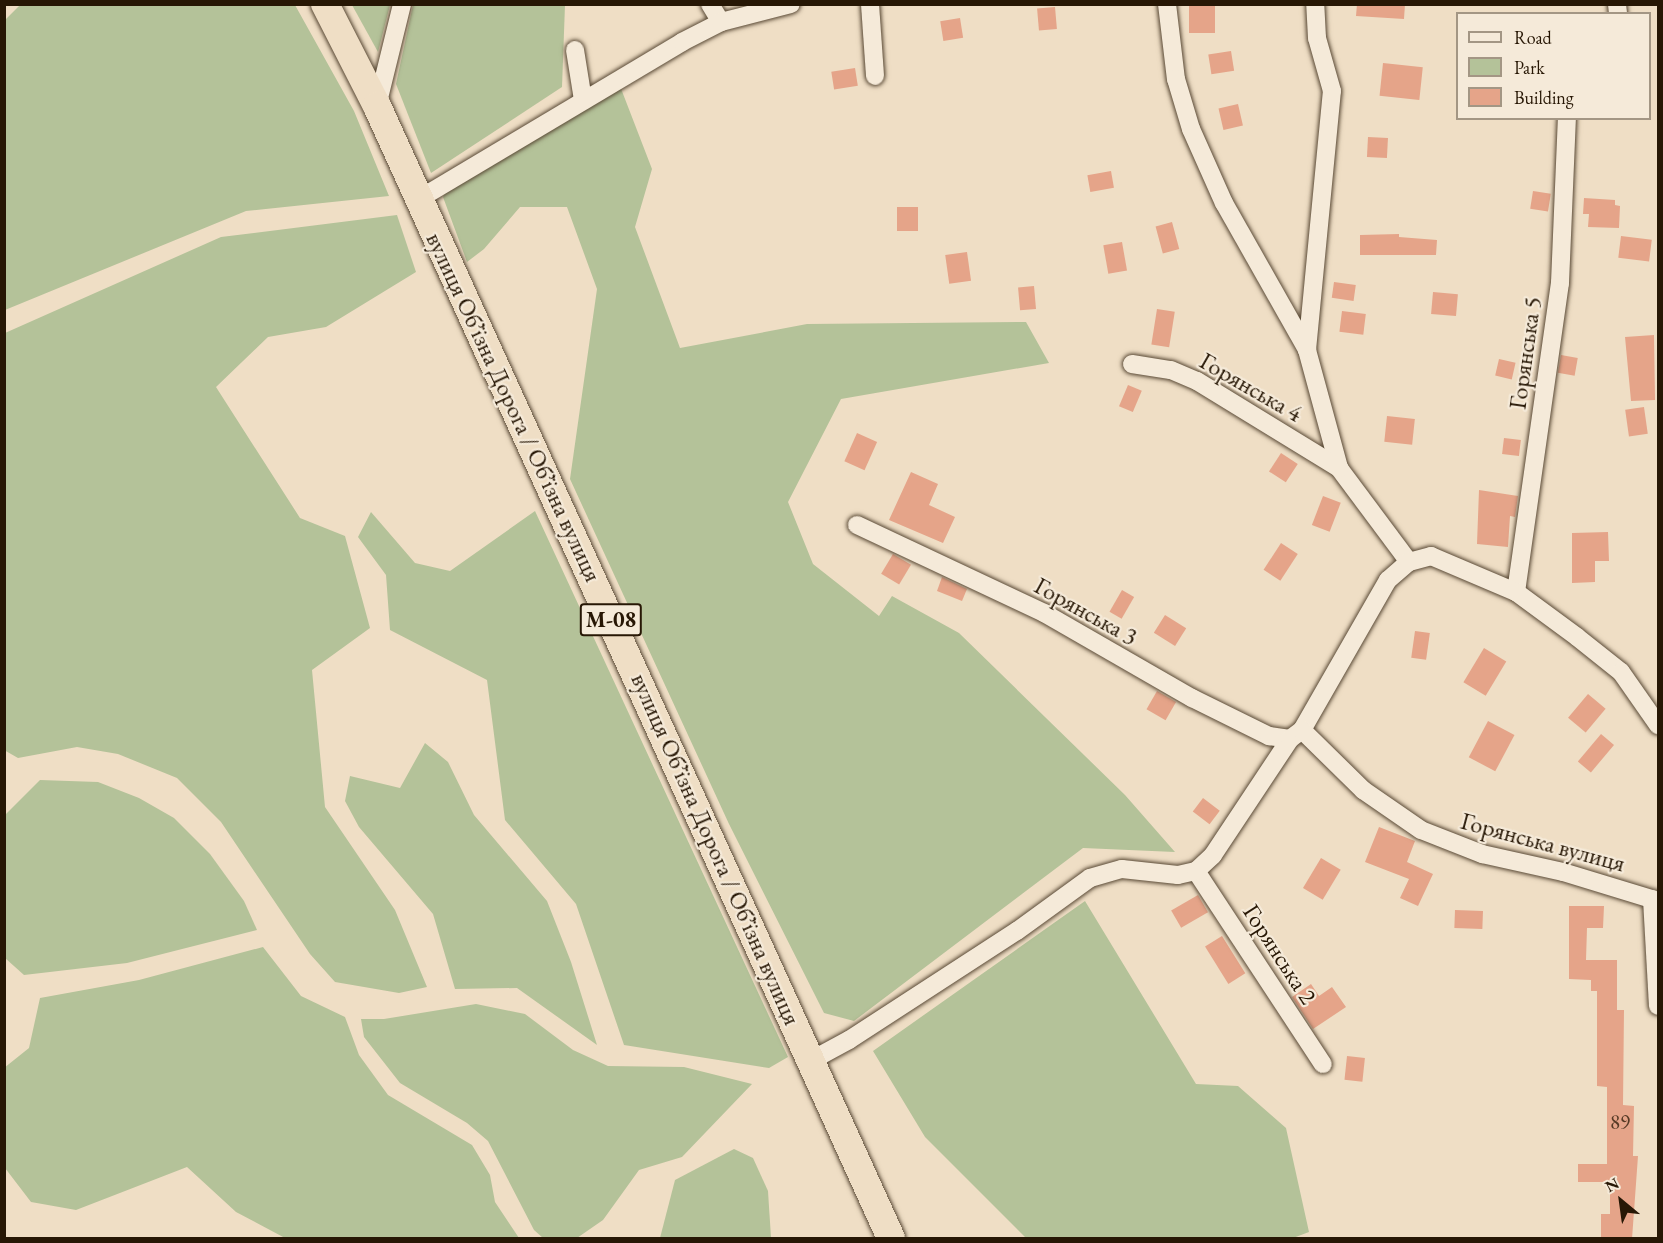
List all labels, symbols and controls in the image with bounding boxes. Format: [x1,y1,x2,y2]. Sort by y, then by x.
legend [1456,12,1651,120]
text: Road [1514,26,1552,49]
text: Park [1514,56,1545,79]
text: Building [1514,86,1574,109]
street label: вулиця Обʼїзна Дорога / Обʼїзна вулиця [420,228,608,586]
street label: Горянська 5 [1503,295,1547,411]
street label: Горянська 4 [1195,346,1307,428]
street label: Горянська 3 [1030,571,1142,651]
road number: М-08 [580,601,642,639]
street label: вулиця Обʼїзна Дорога / Обʼїзна вулиця [625,669,807,1029]
street label: Горянська вулиця [1458,806,1628,878]
street label: Горянська 2 [1237,899,1323,1009]
house number: 89 [1610,1109,1630,1135]
north arrow [1591,1171,1651,1231]
text: N [1601,1172,1623,1197]

